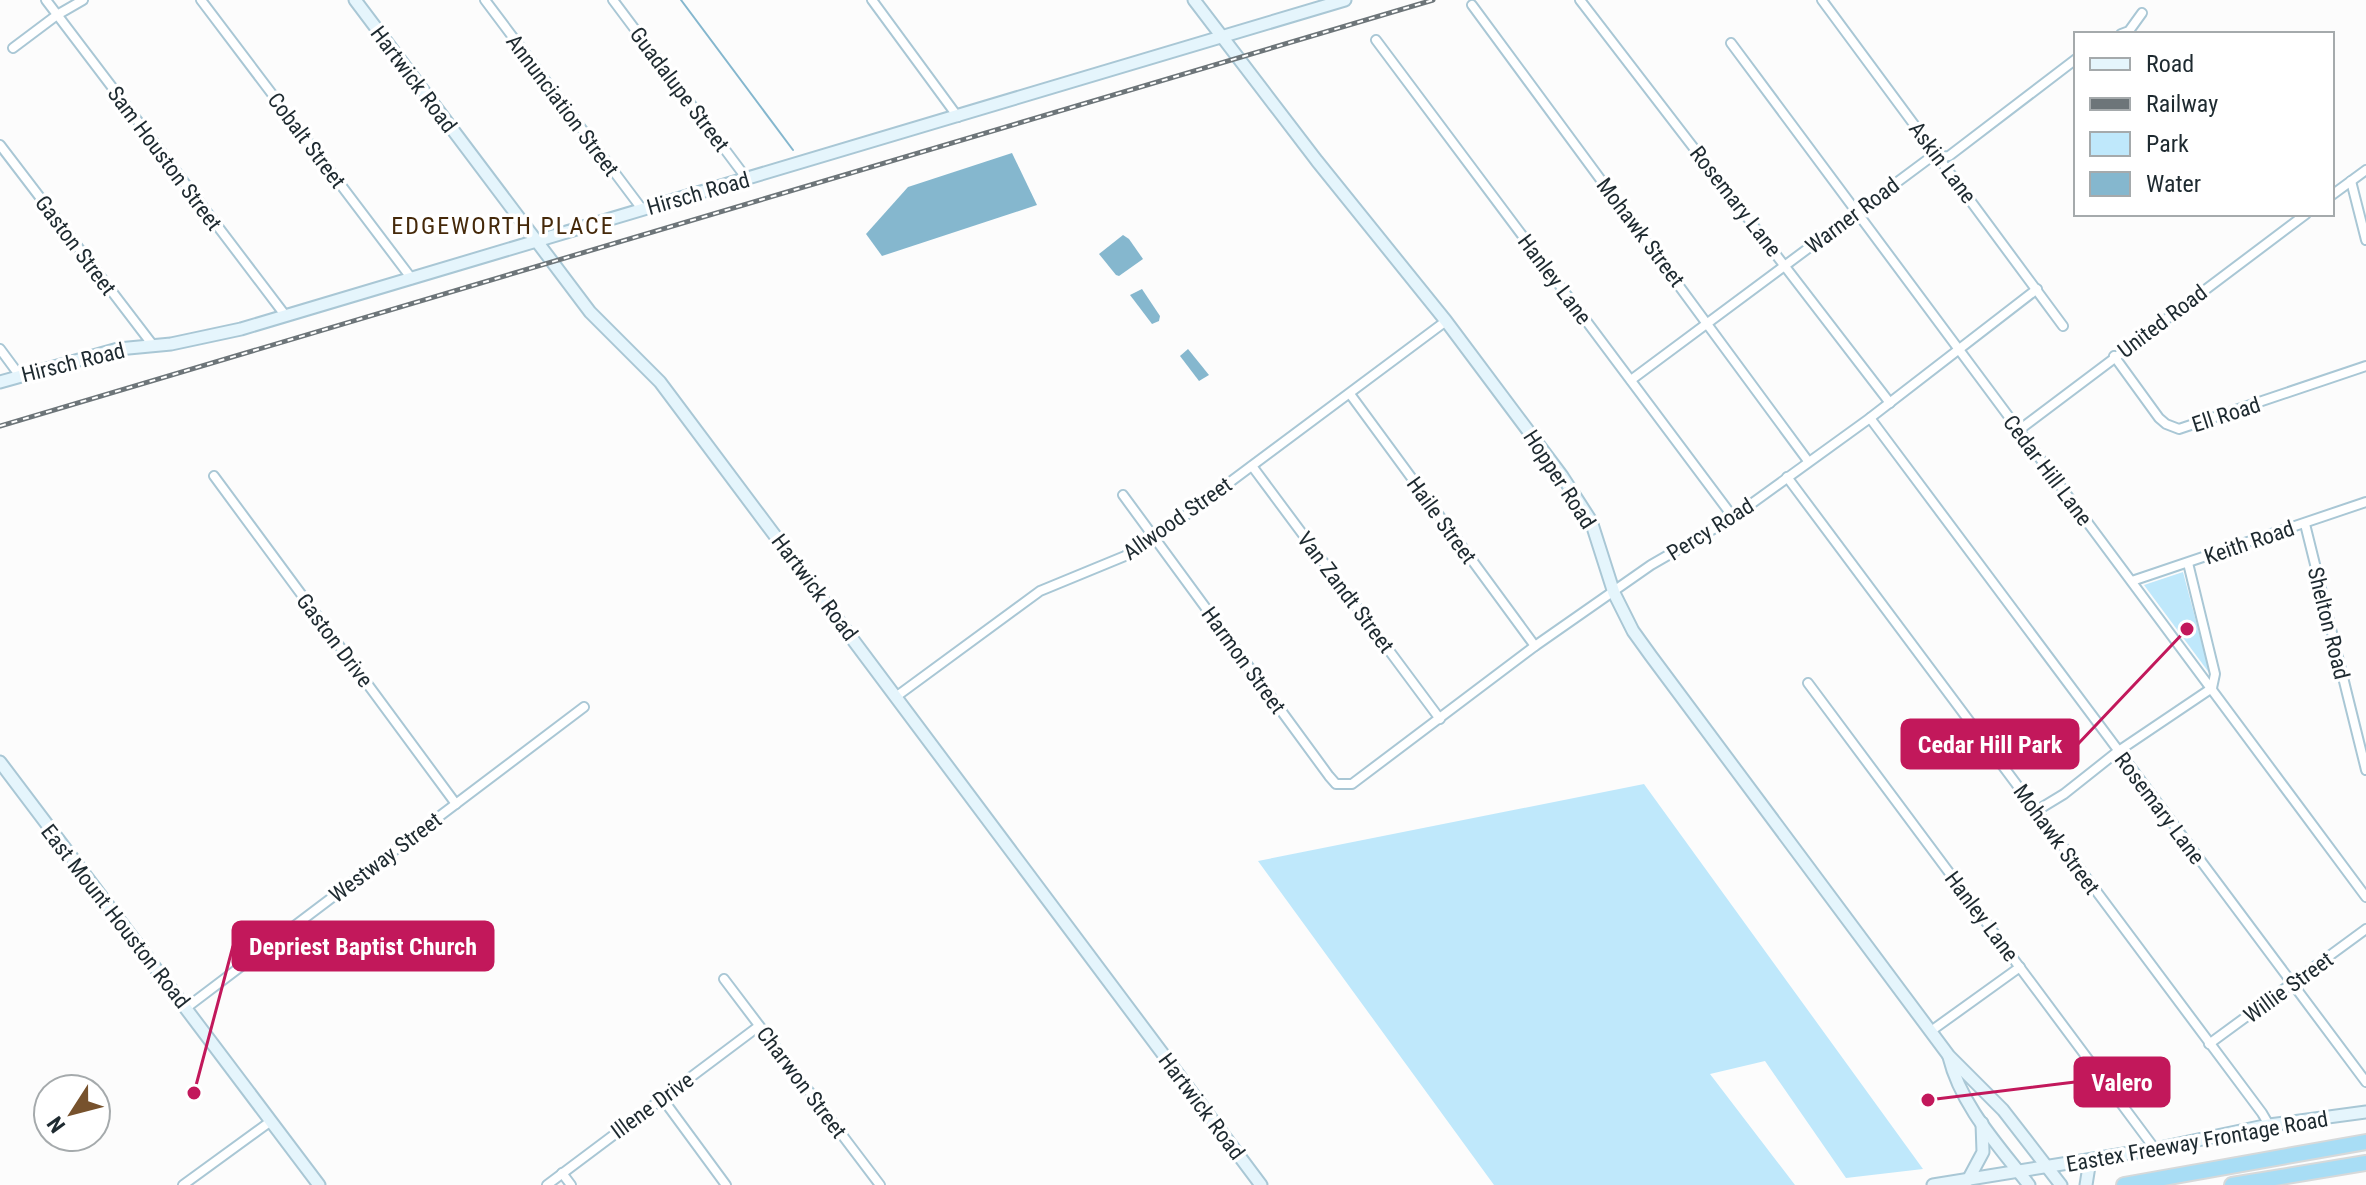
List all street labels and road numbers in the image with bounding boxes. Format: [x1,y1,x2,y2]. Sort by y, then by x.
street label: Hartwick Road [366,21,462,137]
street label: Guadalupe Street [625,22,734,156]
street label: Annunciation Street [501,30,624,181]
street label: Sam Houston Street [102,81,227,235]
street label: Cobalt Street [263,88,351,193]
street label: Askin Lane [1904,117,1981,208]
street label: Rosemary Lane [1685,141,1786,262]
street label: Hirsch Road [644,167,752,220]
street label: Warner Road [1801,172,1904,259]
street label: Mohawk Street [1592,173,1690,292]
street label: Gaston Street [30,191,121,300]
street label: Hanley Lane [1513,229,1597,329]
street label: United Road [2113,280,2212,363]
street label: Hirsch Road [19,338,127,387]
street label: Ell Road [2189,392,2263,437]
street label: Cedar Hill Lane [1998,410,2097,530]
street label: Hopper Road [1518,425,1601,533]
street label: Allwood Street [1118,472,1236,565]
street label: Haile Street [1402,472,1481,569]
street label: Percy Road [1662,493,1758,566]
street label: Keith Road [2201,515,2297,570]
street label: Van Zandt Street [1292,527,1399,658]
street label: Hartwick Road [767,529,863,645]
street label: Shelton Road [2303,564,2355,682]
street label: Gaston Drive [291,589,378,692]
street label: Harmon Street [1197,602,1291,719]
street label: Rosemary Lane [2110,748,2210,869]
street label: Mohawk Street [2008,780,2105,899]
street label: Westway Street [324,807,446,908]
street label: East Mount Houston Road [36,820,195,1013]
street label: Hanley Lane [1940,866,2024,966]
street label: Willie Street [2239,947,2338,1028]
street label: Charwon Street [752,1022,852,1143]
street label: Hartwick Road [1154,1048,1250,1164]
street label: Illene Drive [606,1067,698,1144]
street label: Eastex Freeway Frontage Road [2064,1106,2330,1177]

